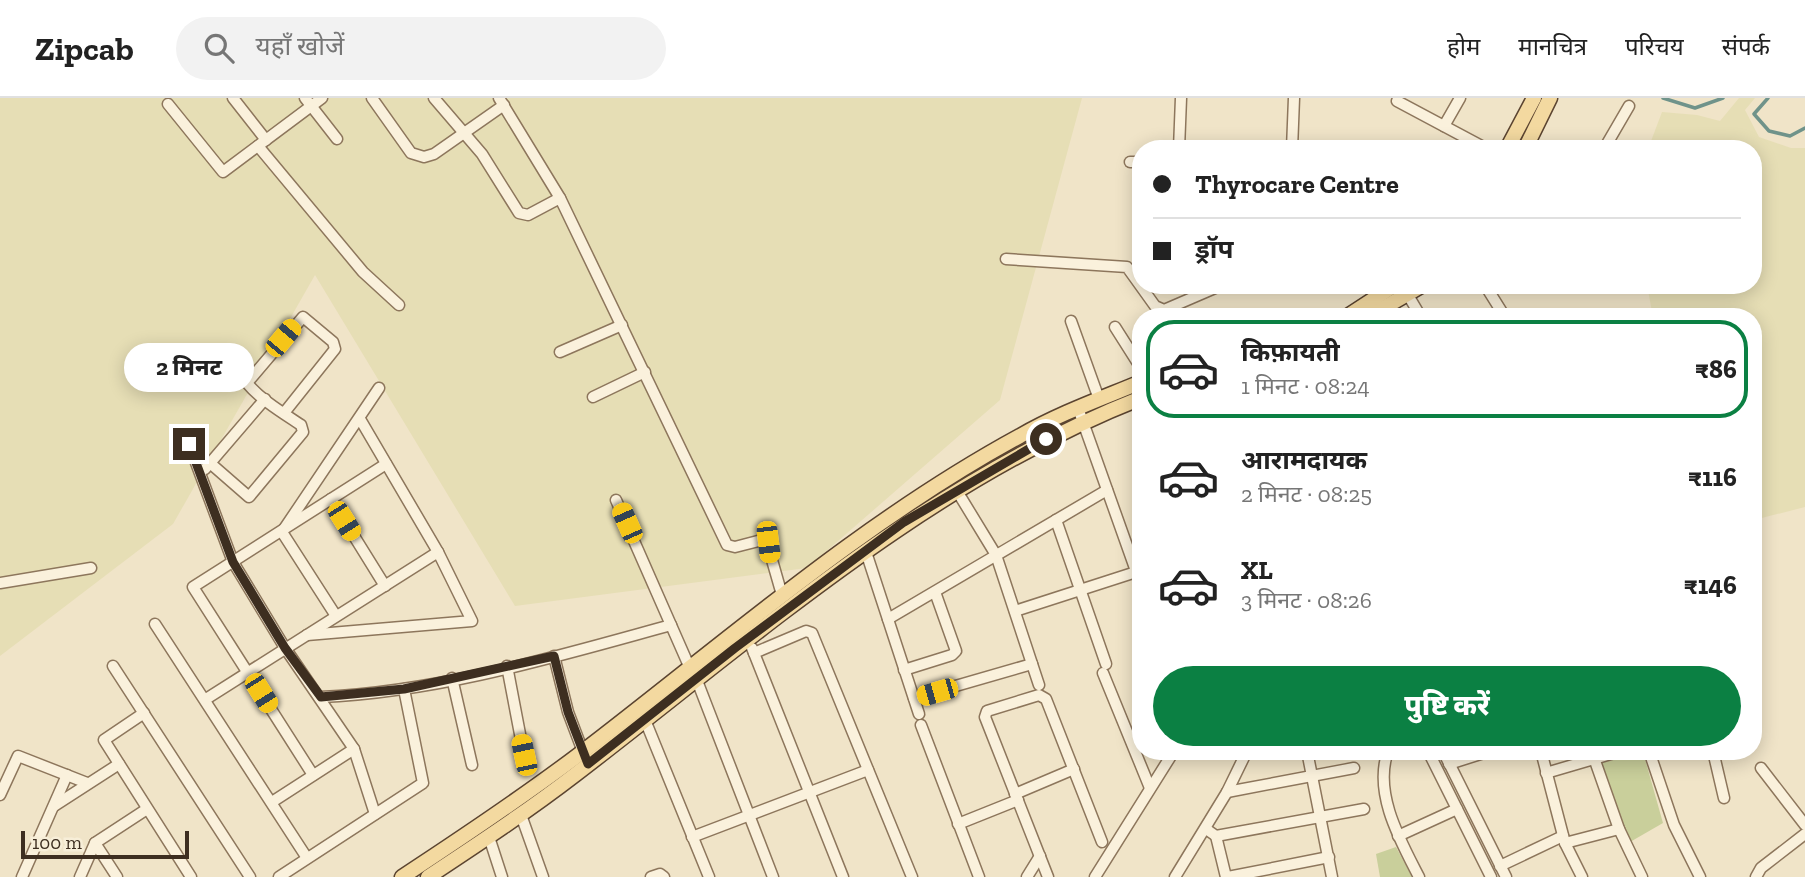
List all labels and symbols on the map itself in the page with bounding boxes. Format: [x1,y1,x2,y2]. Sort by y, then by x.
car [262,315,305,361]
callout: 2 मिनट [124,342,254,392]
route start [1030,423,1062,455]
route end [173,428,205,460]
car [324,498,365,544]
car [609,500,646,546]
car [756,520,781,564]
car [241,670,282,716]
car [914,676,961,708]
car [510,732,539,778]
scale bar [21,828,189,860]

